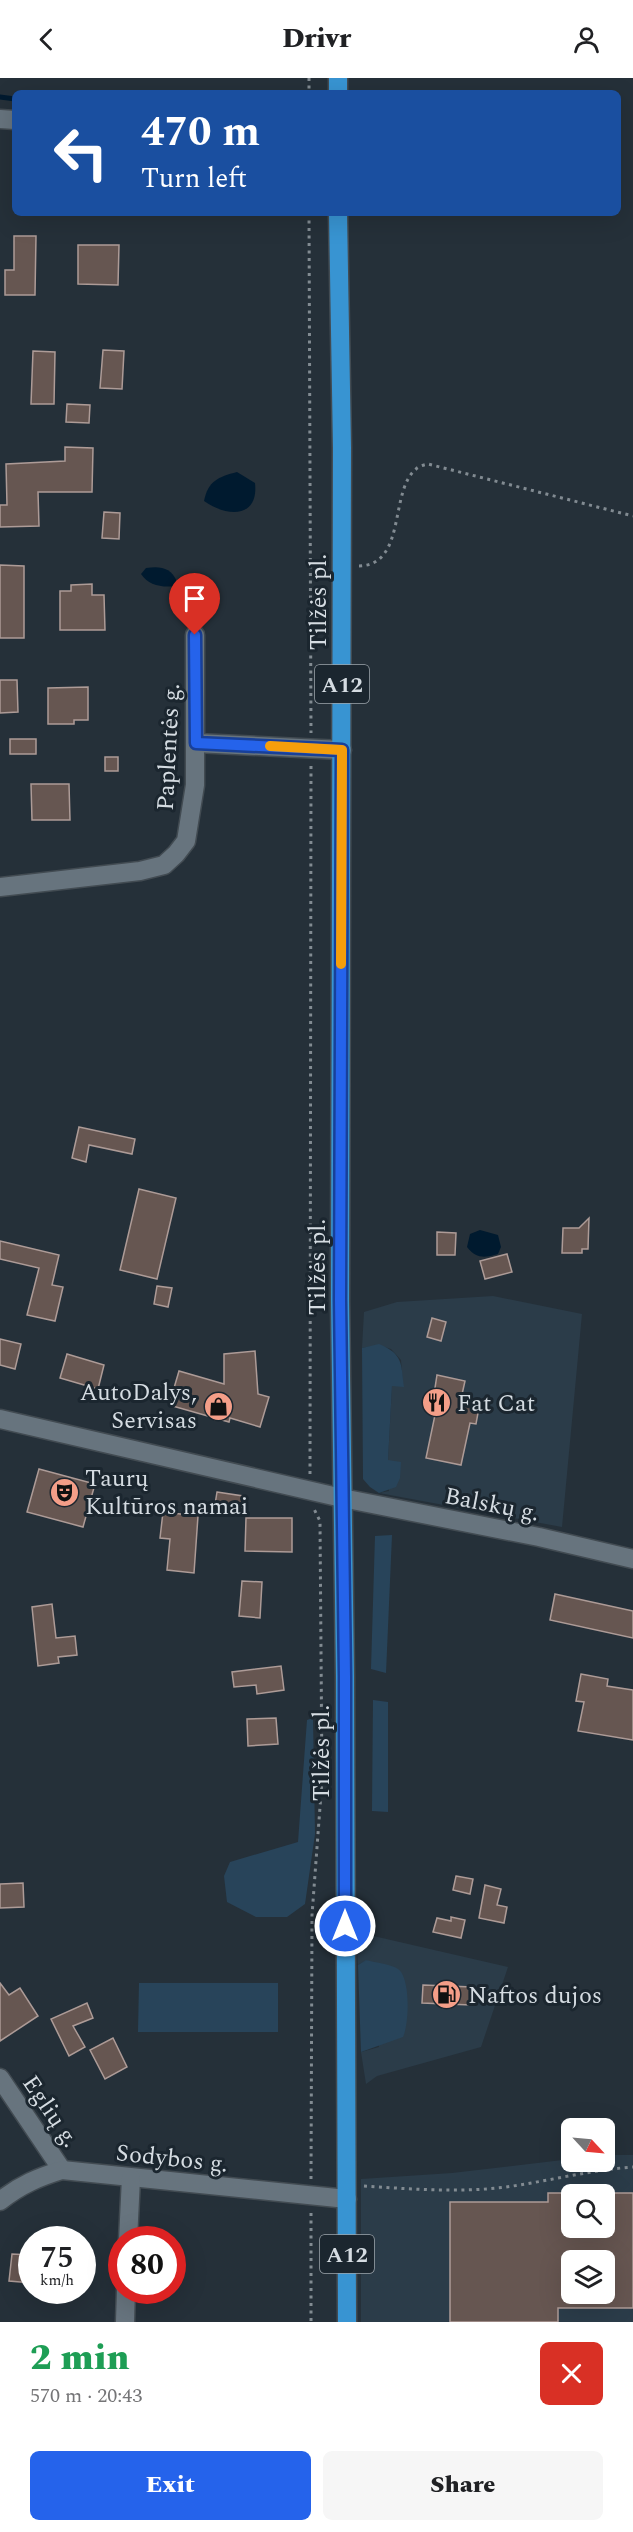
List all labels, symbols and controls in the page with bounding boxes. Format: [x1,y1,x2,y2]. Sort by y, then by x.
text: Drivr [282,18,351,60]
icon: back [30,23,63,56]
icon: person [570,23,603,56]
text: 470 m [141,101,260,164]
icon: left [42,114,120,192]
text: Turn left [141,158,247,200]
street label: Tilžės pl. [301,554,337,650]
pin [169,573,220,635]
icon: arrive [178,582,211,615]
road number: A12 [315,665,369,703]
street label: Paplentės g. [148,682,190,812]
street label: Tilžės pl. [300,1219,336,1315]
place label: AutoDalys, Servisas [80,1375,197,1439]
place label: Fat Cat [457,1386,535,1422]
restaurant icon: Fat Cat [420,1387,452,1419]
shop icon: AutoDalys, Servisas [202,1390,234,1422]
place label: Taurų Kultūros namai [85,1461,248,1525]
theatre icon: Taurų Kultūros namai [48,1476,80,1508]
street label: Balskų g. [441,1478,542,1532]
street label: Tilžės pl. [304,1705,340,1801]
position arrow [313,1894,377,1958]
place label: Naftos dujos [468,1978,602,2014]
fuel station icon: Naftos dujos [431,1979,463,2011]
street label: Eglių g. [13,2068,88,2155]
north arrow [561,2118,615,2172]
map controls [561,2118,615,2304]
street label: Sodybos g. [114,2135,230,2183]
button: search [561,2184,615,2238]
speed limit sign: 80 [108,2226,186,2304]
text: 75 [40,2235,74,2281]
road number: A12 [320,2235,374,2273]
button: layers [561,2250,615,2304]
text: km/h [40,2269,74,2292]
text: 2 min [30,2331,130,2386]
button: close [540,2342,603,2405]
text: 570 m · 20:43 [30,2381,142,2411]
button: Exit [30,2451,311,2520]
button: Share [323,2451,603,2520]

